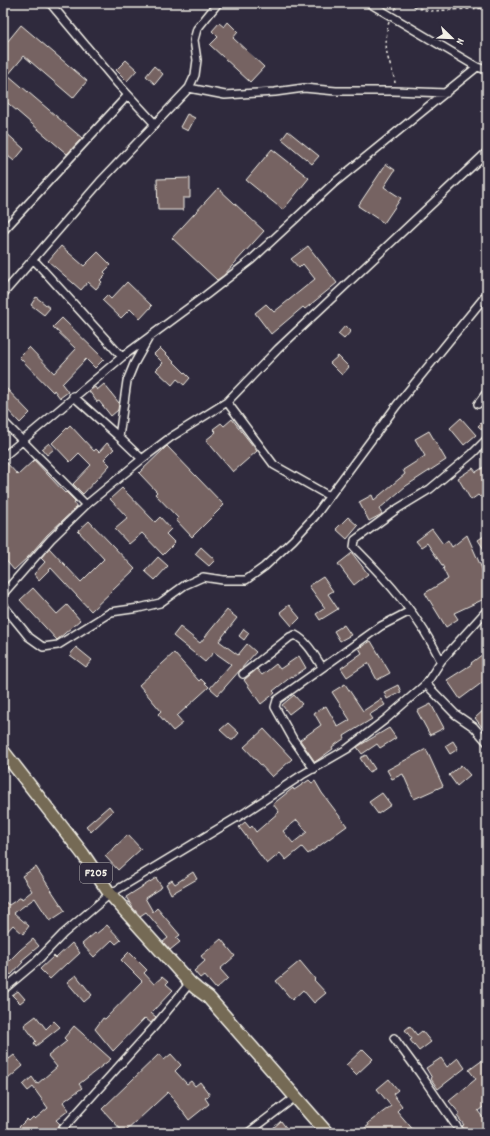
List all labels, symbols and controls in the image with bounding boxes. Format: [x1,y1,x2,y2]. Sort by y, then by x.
north arrow [432,18,472,58]
text: N [451,35,468,47]
road number: F205 [80,863,112,883]

